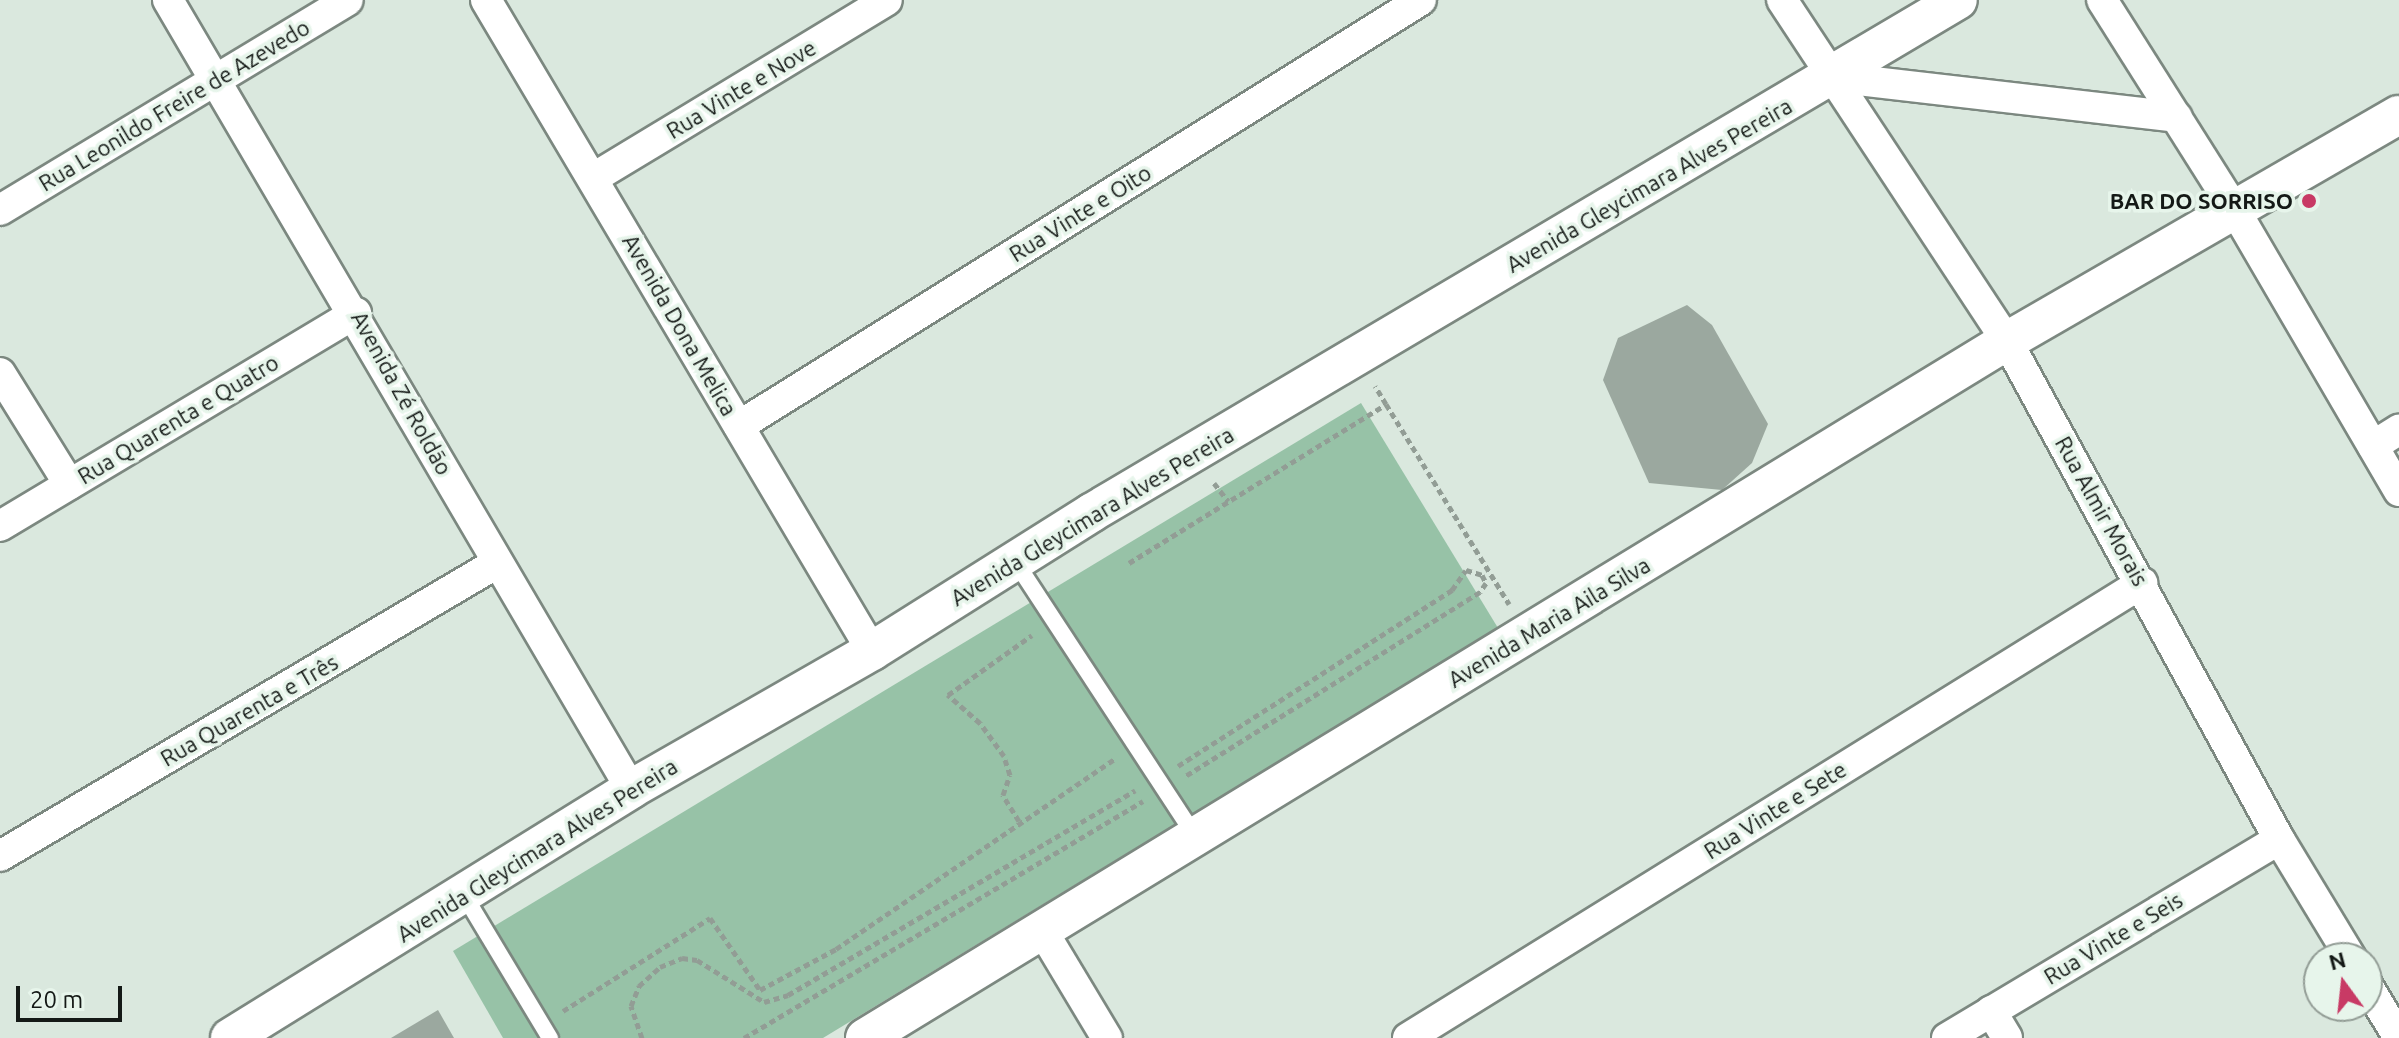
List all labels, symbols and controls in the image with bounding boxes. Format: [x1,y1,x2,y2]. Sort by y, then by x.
street label: Rua Leonildo Freire de Azevedo [34,14,314,196]
street label: Rua Vinte e Nove [662,34,820,144]
street label: Avenida Gleycimara Alves Pereira [1502,92,1796,278]
street label: Rua Vinte e Oito [1004,159,1156,267]
place label: BAR DO SORRISO [2110,188,2293,214]
marker: BAR DO SORRISO [2300,192,2318,210]
street label: Avenida Dona Melica [617,230,743,420]
street label: Avenida Zé Roldão [346,307,458,479]
street label: Rua Quarenta e Quatro [73,349,283,489]
street label: Avenida Gleycimara Alves Pereira [946,421,1238,611]
street label: Rua Almir Morais [2050,432,2154,590]
street label: Avenida Maria Aila Silva [1443,551,1655,693]
street label: Rua Quarenta e Três [156,649,342,771]
street label: Avenida Gleycimara Alves Pereira [392,753,682,947]
street label: Rua Vinte e Sete [1699,756,1851,864]
street label: Rua Vinte e Seis [2039,886,2187,990]
north arrow [2303,942,2383,1022]
text: N [2326,946,2348,974]
scale bar [20,970,126,1020]
text: 20 m [30,986,83,1013]

